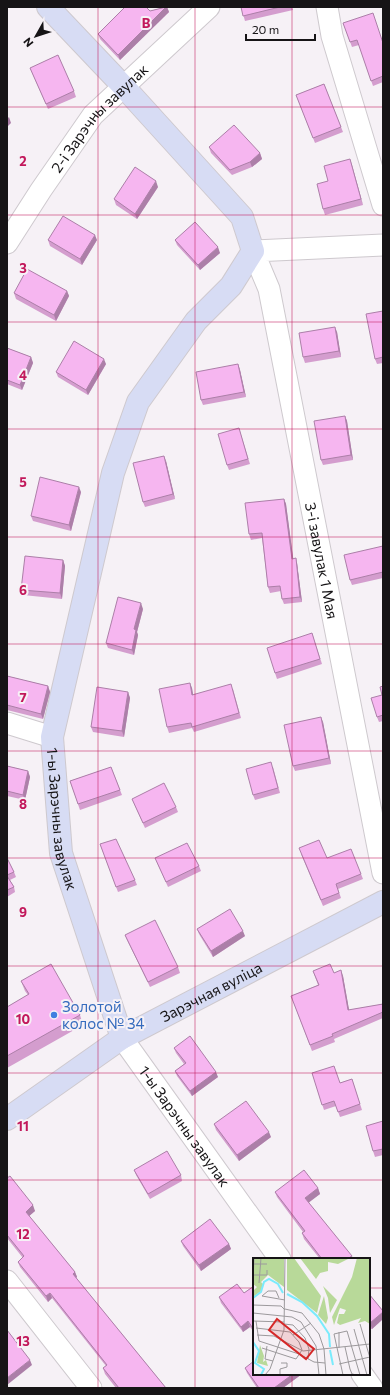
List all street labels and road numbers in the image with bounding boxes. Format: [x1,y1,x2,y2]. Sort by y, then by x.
street label: 2-і Зарэчны завулак [47,60,151,176]
street label: 3-і завулак 1 Мая [302,501,342,620]
street label: 1-ы Зарэчны завулак [44,747,82,892]
street label: Зарэчная вуліца [157,958,265,1025]
street label: 1-ы Зарэчны завулак [136,1062,234,1190]

